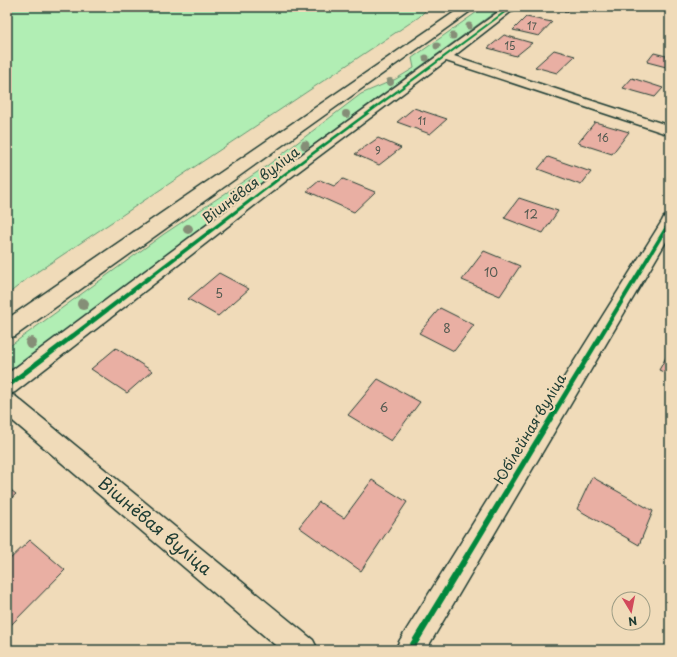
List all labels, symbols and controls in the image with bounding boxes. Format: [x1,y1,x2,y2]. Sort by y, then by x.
house number: 17 [527,18,538,33]
house number: 15 [505,38,515,53]
house number: 11 [418,113,426,128]
house number: 16 [597,130,609,145]
street label: Вішнёвая вуліца [198,141,304,228]
house number: 9 [375,143,381,158]
house number: 12 [524,205,538,223]
house number: 10 [484,263,498,281]
house number: 5 [215,284,223,302]
house number: 8 [443,319,451,337]
street label: Юбілейная вуліца [488,369,571,488]
house number: 6 [380,398,388,416]
street label: Вішнёвая вуліца [93,470,219,581]
north arrow [611,591,651,631]
text: N [627,612,639,631]

